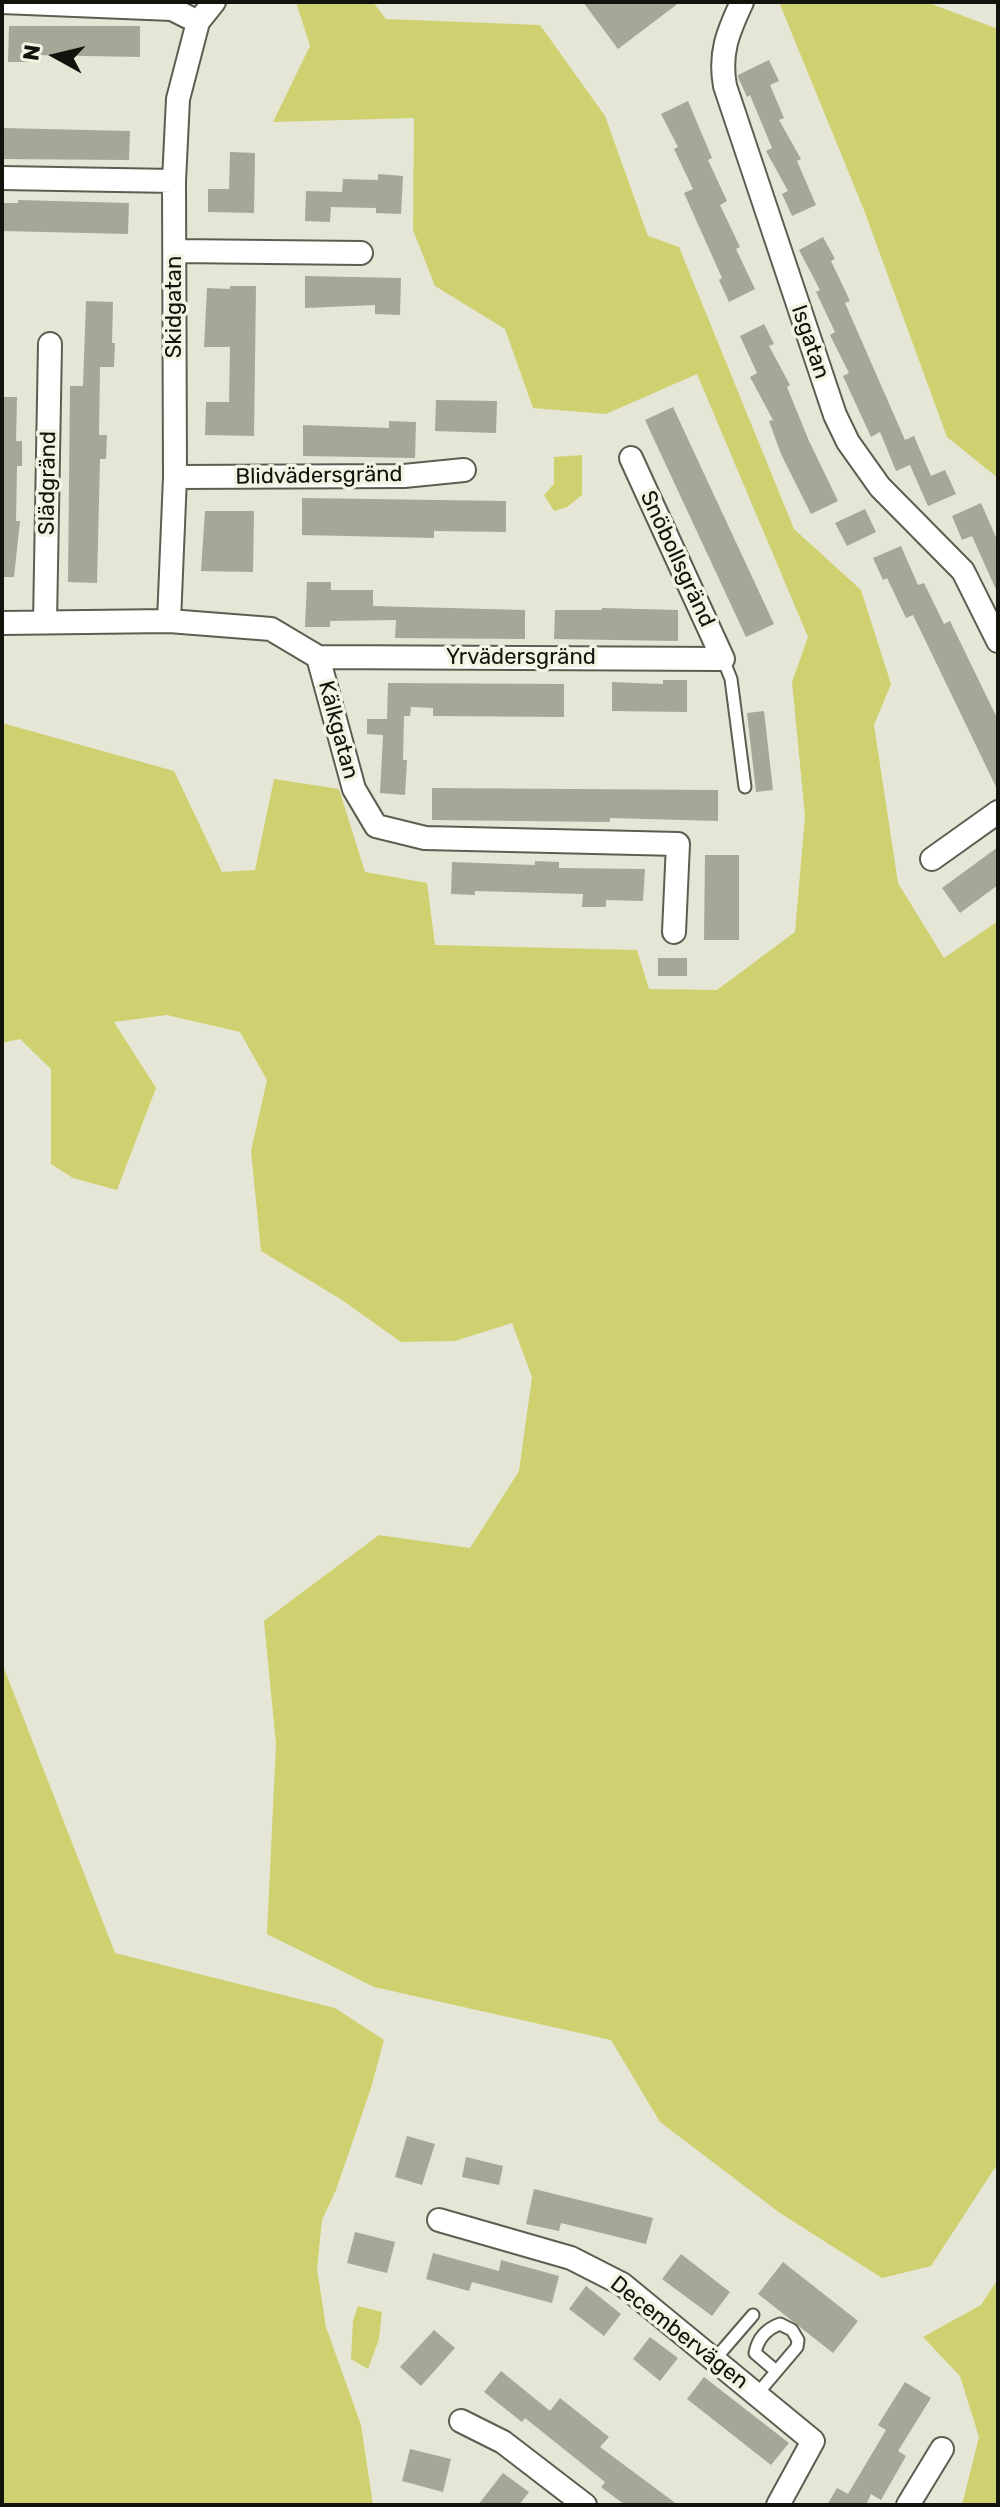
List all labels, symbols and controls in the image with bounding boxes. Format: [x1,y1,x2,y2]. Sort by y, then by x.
north arrow [16,16,96,96]
text: N [17,43,46,62]
street label: Skidgatan [162,256,188,358]
street label: Isgatan [785,302,835,382]
street label: Slädgränd [34,431,62,535]
street label: Blidvädersgränd [235,461,403,491]
street label: Snöbollsgränd [634,487,720,631]
street label: Yrvädersgränd [446,645,596,671]
street label: Kälkgatan [312,678,364,782]
street label: Decembervägen [605,2271,753,2395]

